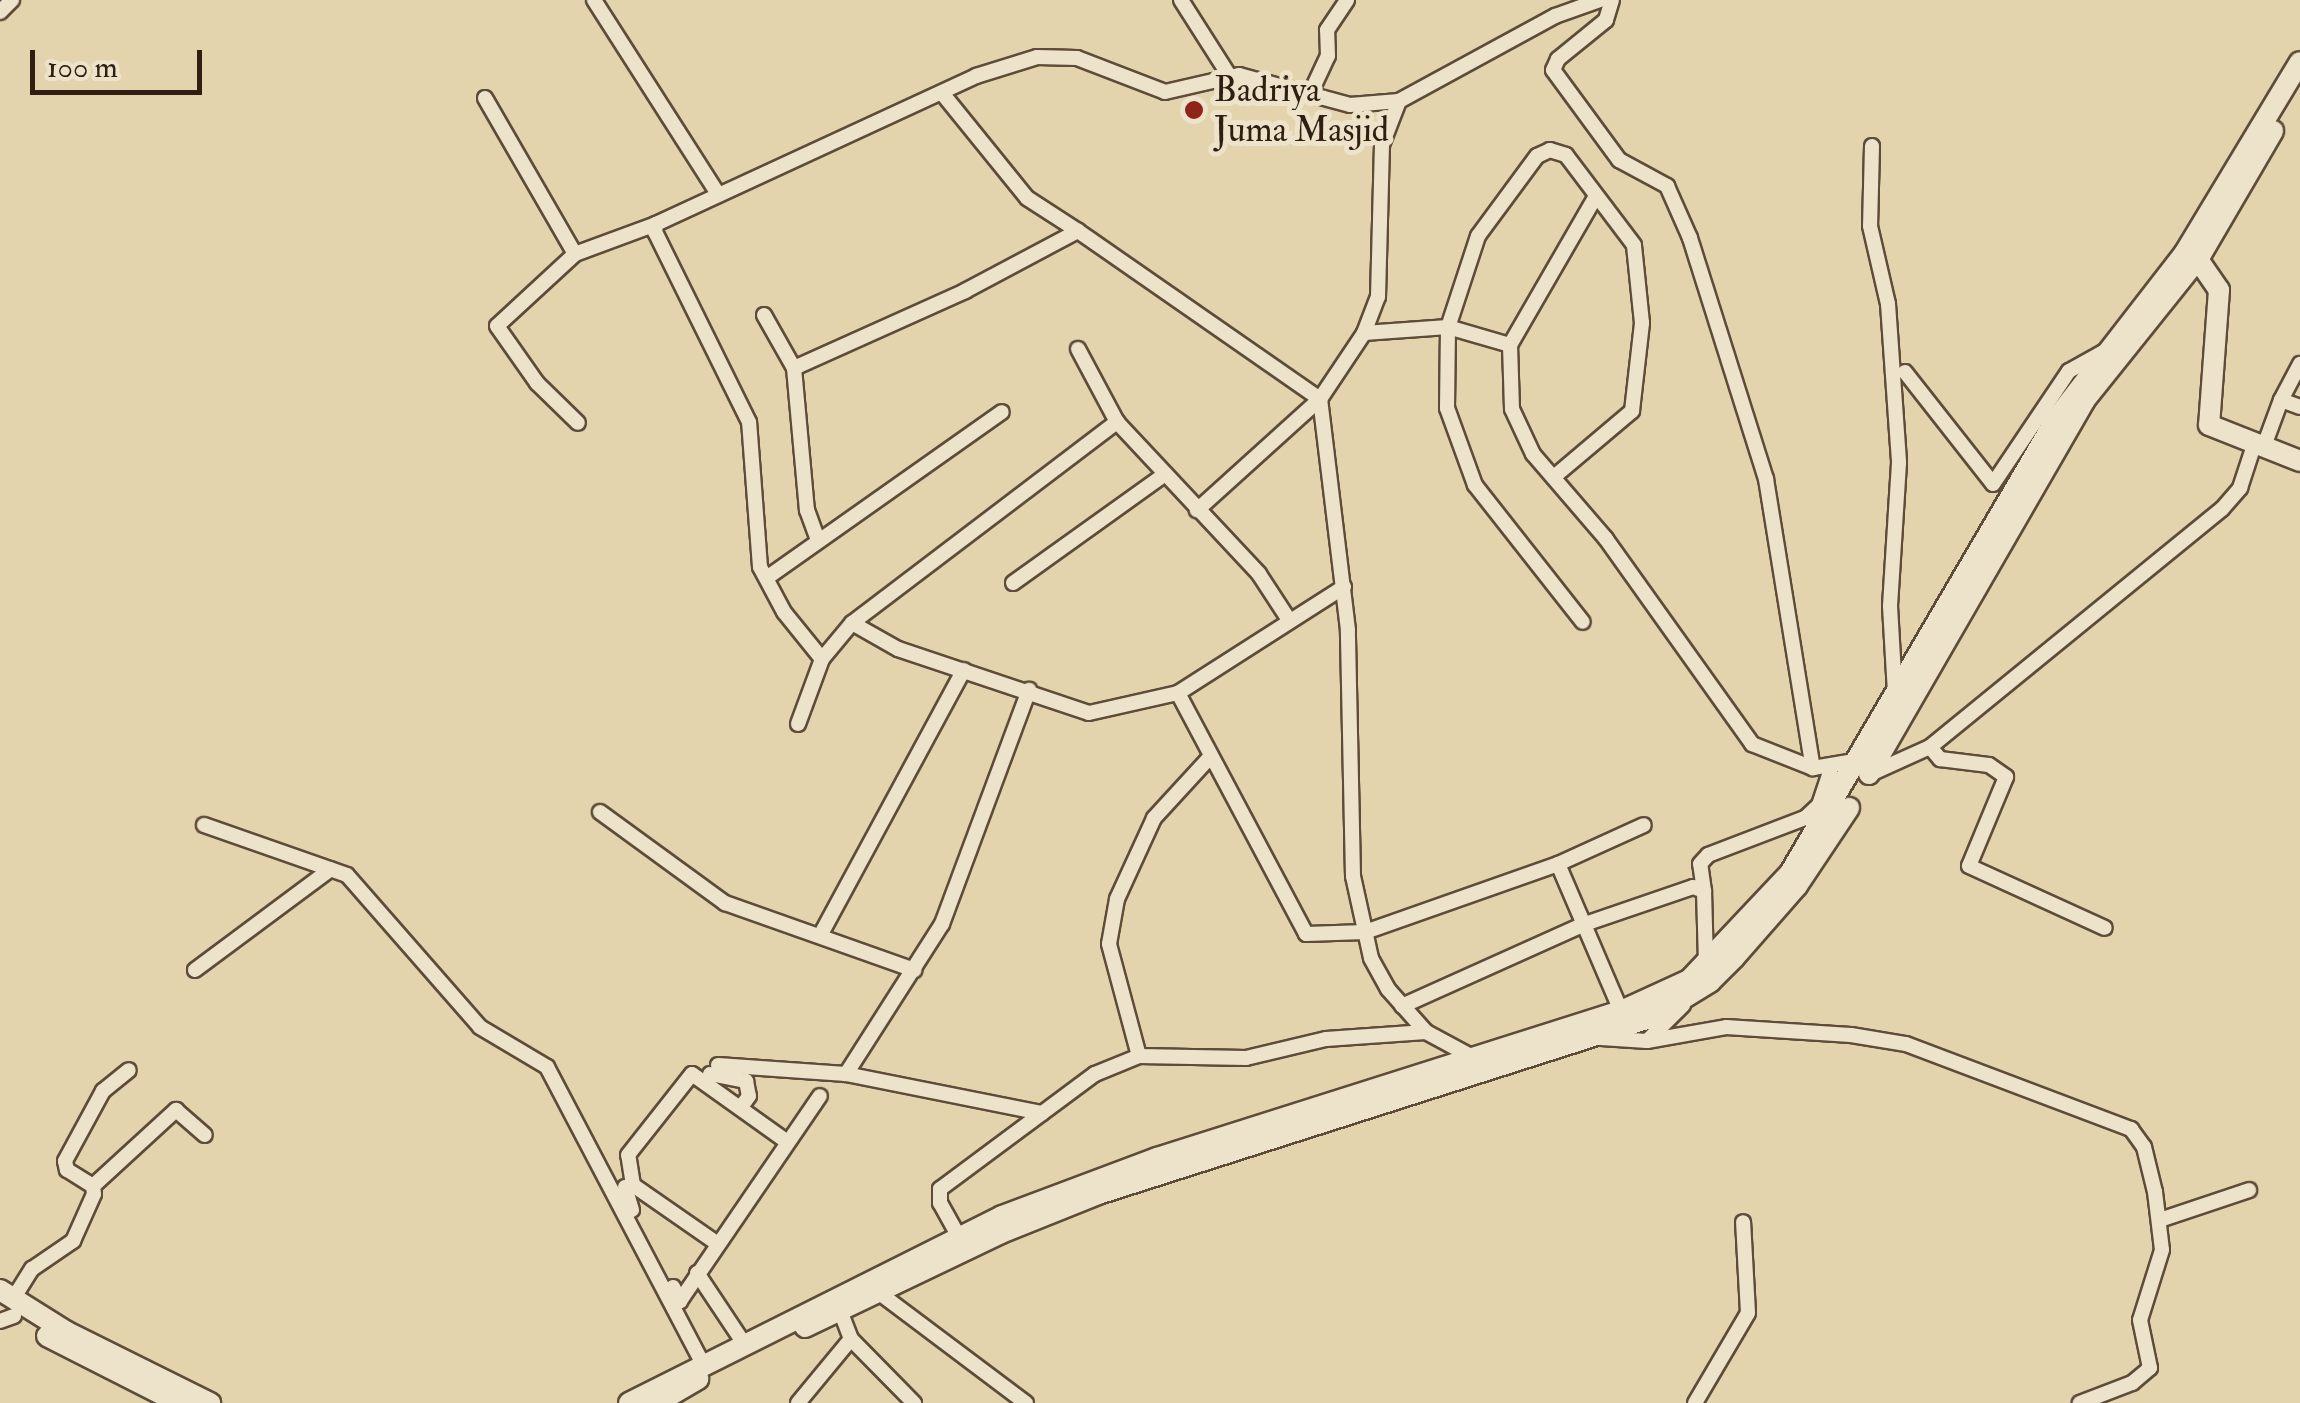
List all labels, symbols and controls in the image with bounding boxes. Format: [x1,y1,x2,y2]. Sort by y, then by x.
scale bar [35,30,208,92]
text: 100 m [47,49,118,86]
place label: Badriya Juma Masjid [1214,69,1389,151]
marker: Badriya Juma Masjid [1183,99,1205,121]

